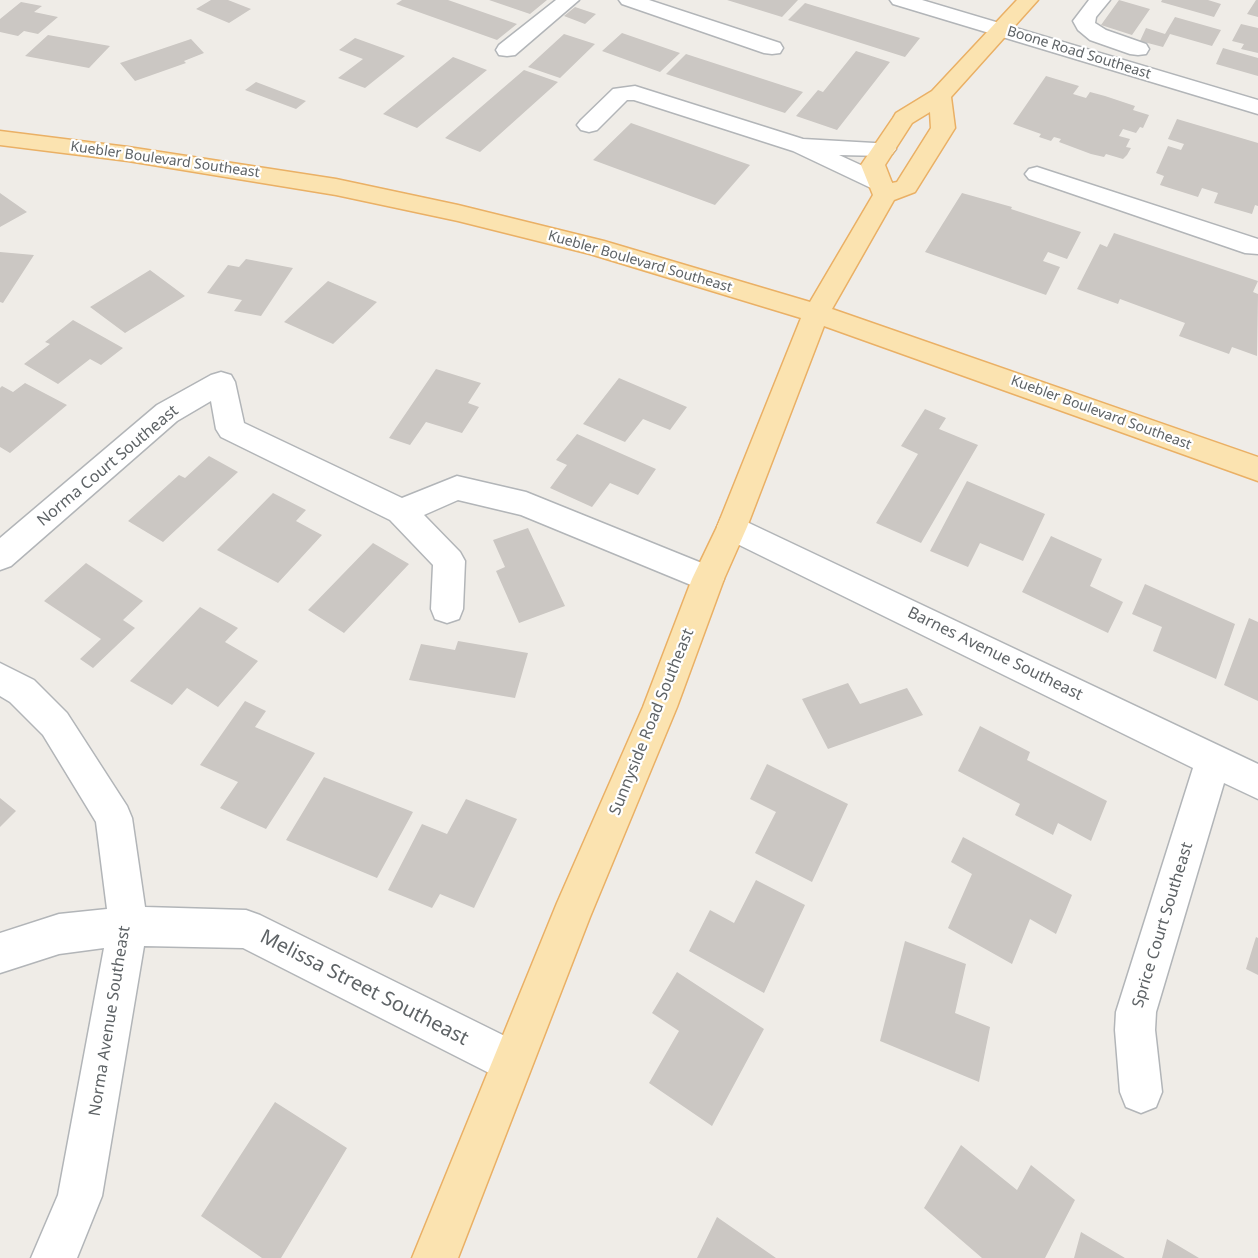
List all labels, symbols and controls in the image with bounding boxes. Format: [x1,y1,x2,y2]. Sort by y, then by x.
street label: Boone Road Southeast [1005,23,1153,83]
street label: Kuebler Boulevard Southeast [69,138,261,182]
street label: Kuebler Boulevard Southeast [546,228,734,296]
street label: Kuebler Boulevard Southeast [1008,372,1194,454]
street label: Norma Court Southeast [34,401,182,531]
street label: Barnes Avenue Southeast [904,603,1086,705]
street label: Sunnyside Road Southeast [606,626,698,818]
street label: Sprice Court Southeast [1129,840,1197,1010]
street label: Norma Avenue Southeast [85,925,135,1117]
street label: Melissa Street Southeast [256,925,472,1051]

